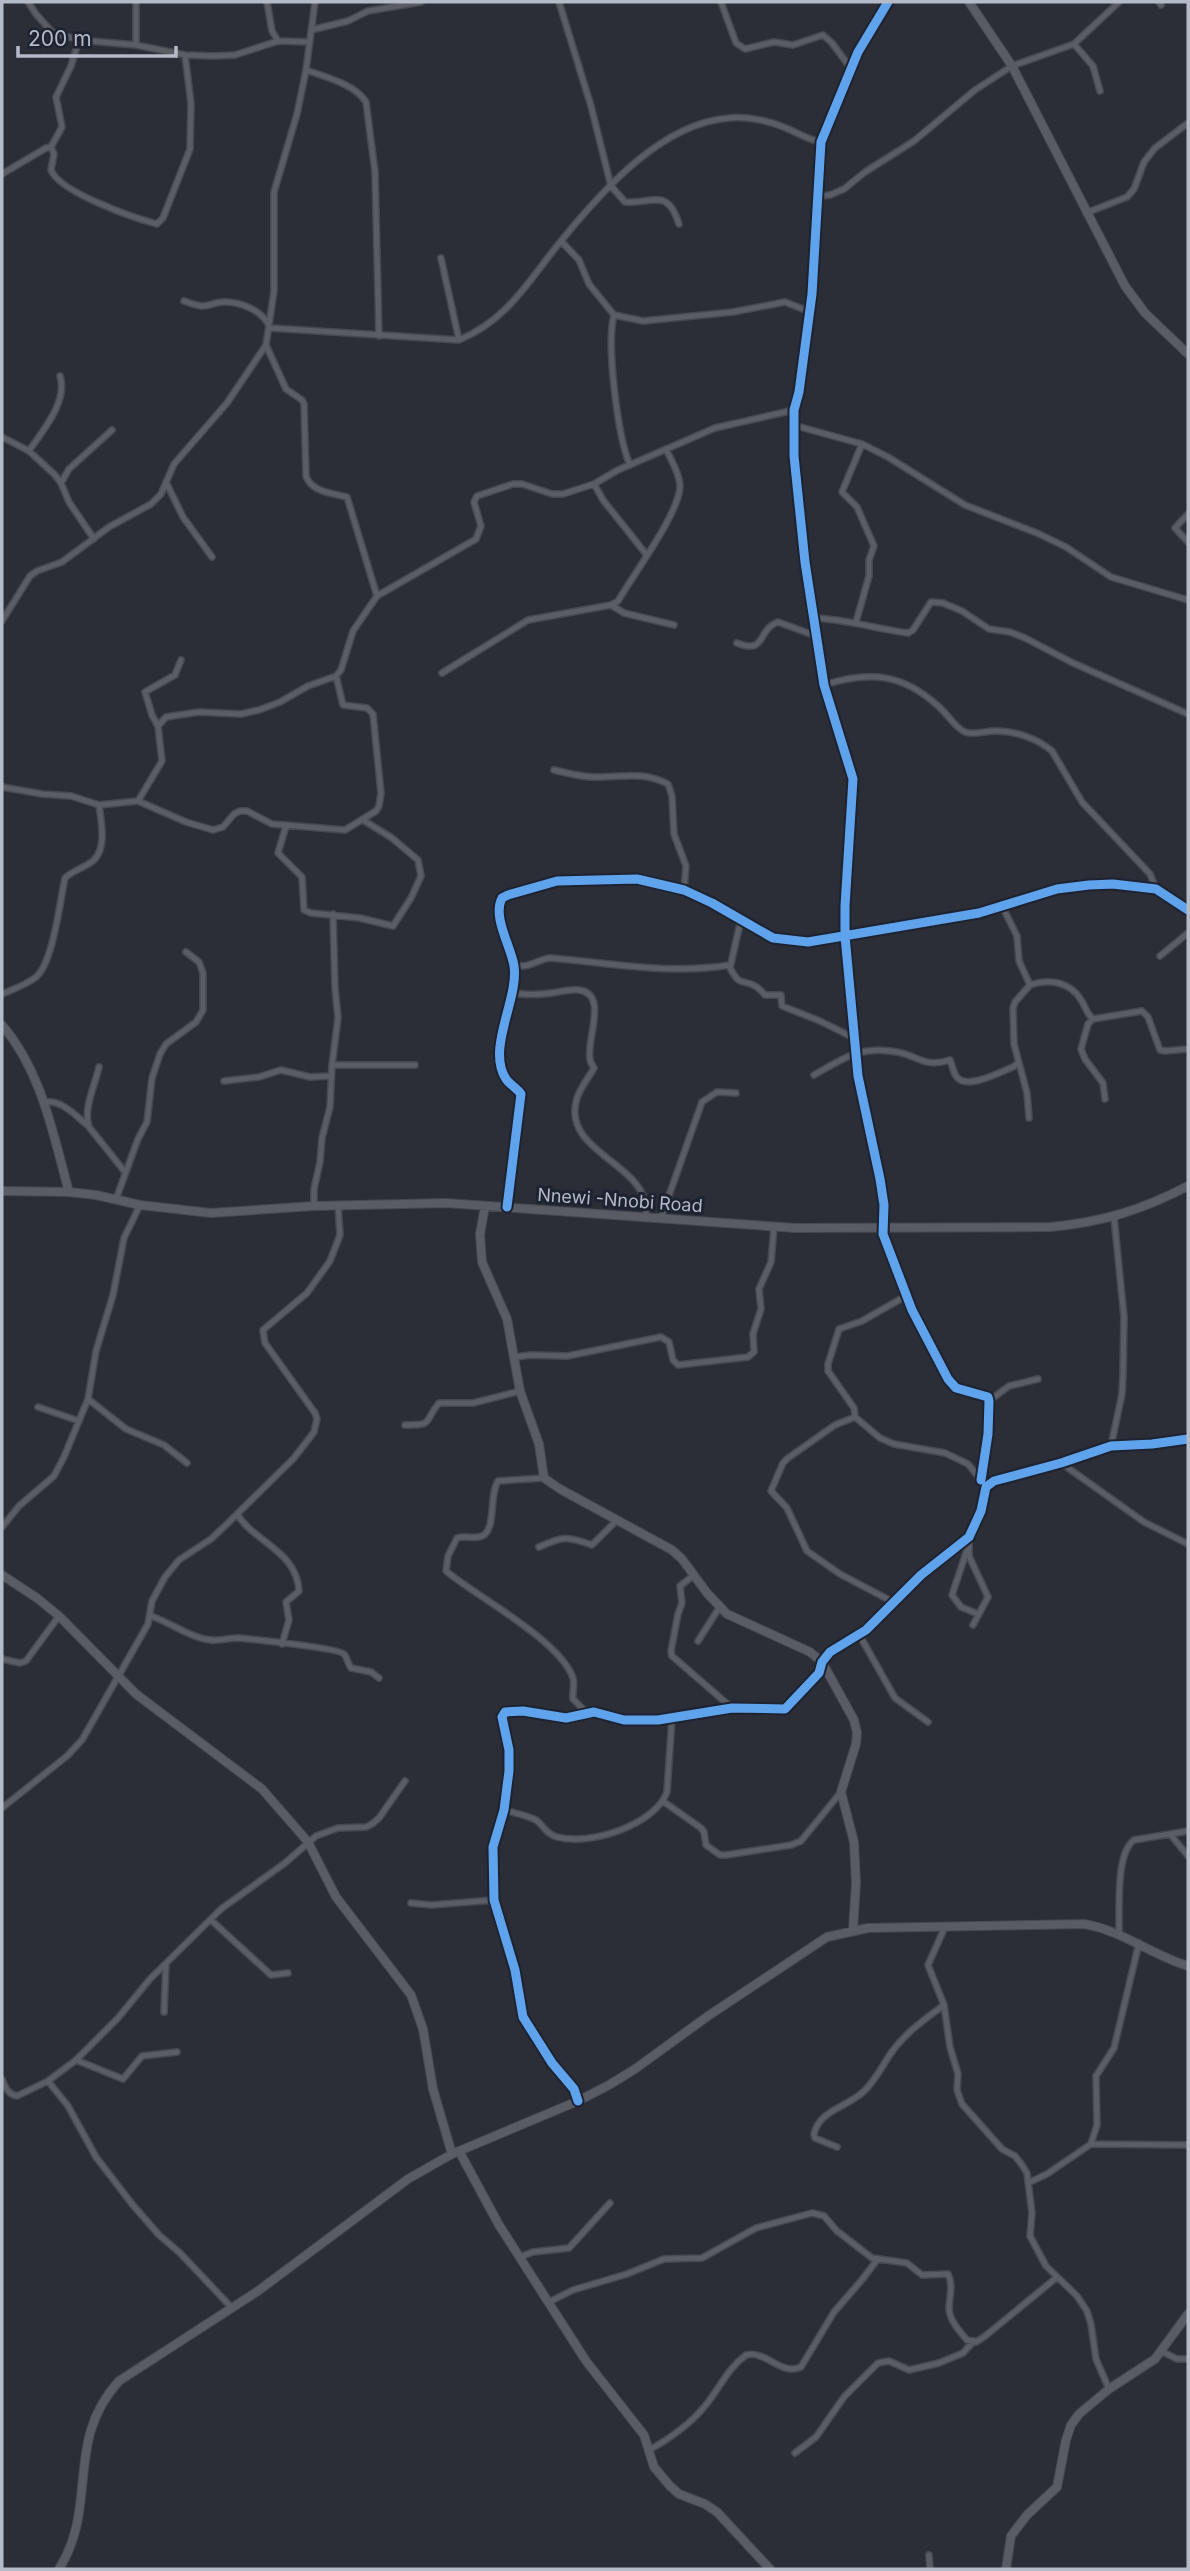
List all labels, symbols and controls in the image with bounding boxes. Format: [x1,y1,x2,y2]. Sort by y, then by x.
scale bar [18,14,175,58]
text: 200 m [28,26,92,51]
street label: Nnewi -Nnobi Road [537,1184,703,1216]

